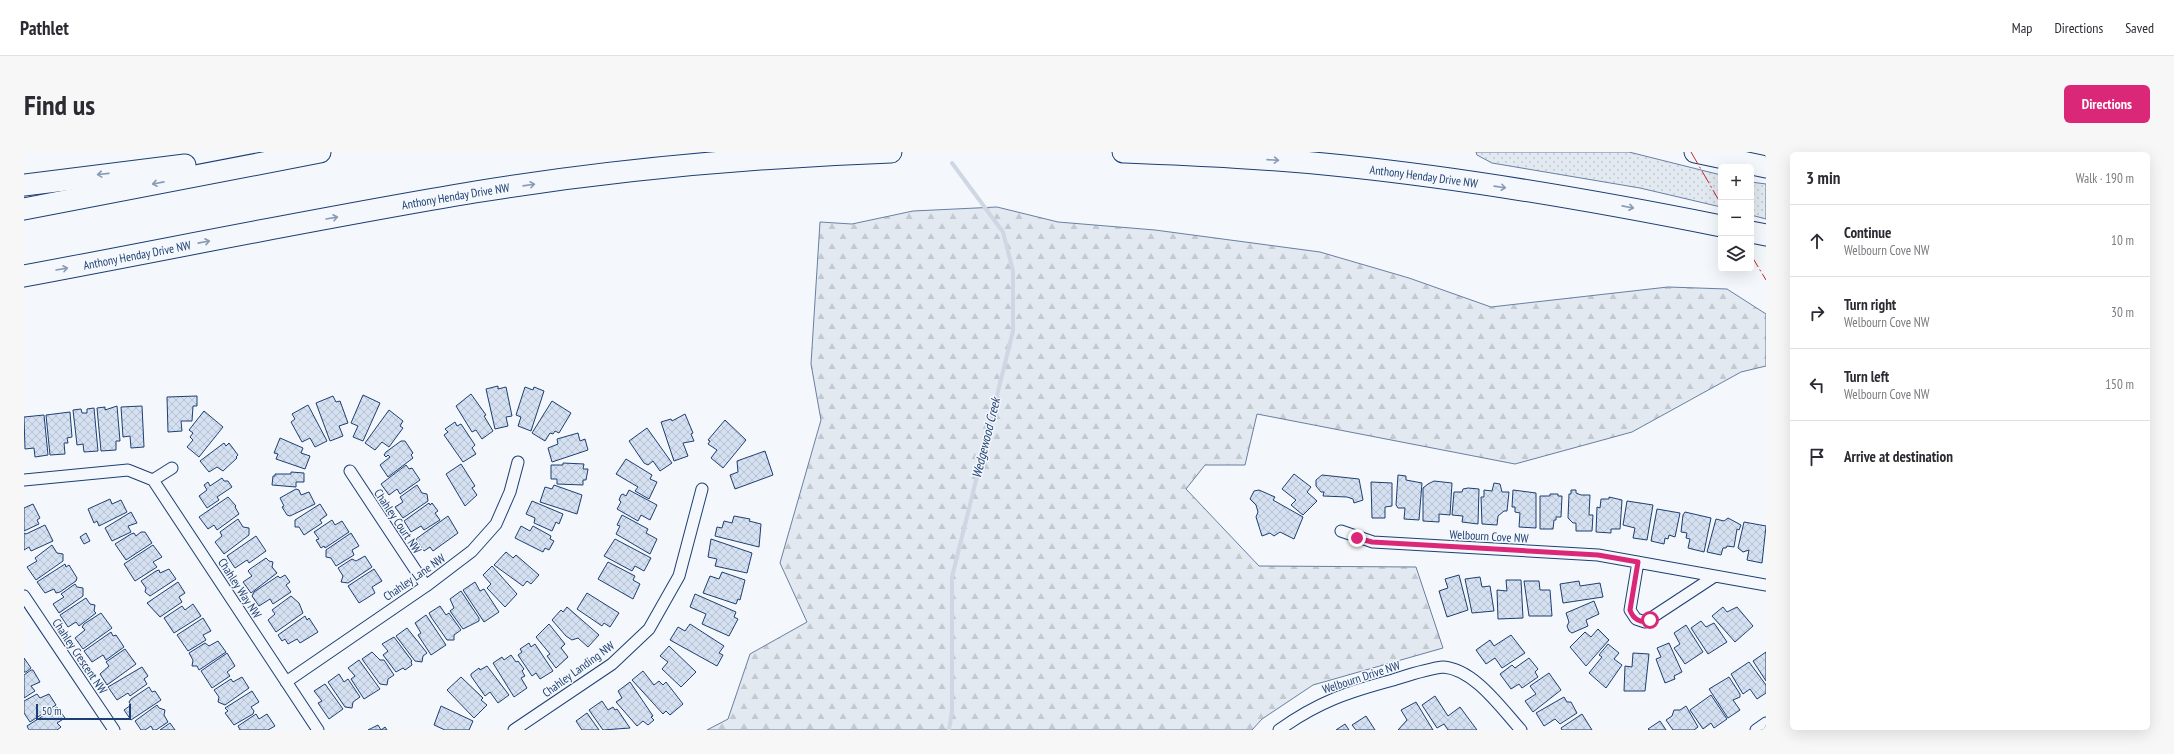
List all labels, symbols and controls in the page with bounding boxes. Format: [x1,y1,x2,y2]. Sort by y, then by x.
text: Pathlet [20,16,69,40]
text: Map [2012,19,2032,37]
text: Directions [2054,19,2103,37]
text: Saved [2125,19,2154,37]
button: Directions [2064,85,2150,123]
text: Find us [24,86,95,123]
one-way arrow [1266,157,1279,164]
street label: Anthony Henday Drive NW [1369,161,1479,190]
map controls [1718,164,1754,272]
button: + [1718,164,1754,200]
text: 3 min [1806,167,1840,189]
text: Walk · 190 m [2076,170,2134,187]
one-way arrow [97,171,110,178]
street label: Anthony Henday Drive NW [400,179,510,212]
one-way arrow [152,180,165,188]
one-way arrow [522,181,535,189]
one-way arrow [1493,183,1506,191]
button: − [1718,200,1754,236]
one-way arrow [1621,204,1634,212]
one-way arrow [325,213,338,221]
text: Continue [1844,223,1891,242]
icon: ahead [1806,230,1828,252]
text: 10 m [2111,232,2134,249]
button: layers [1718,236,1754,272]
street label: Anthony Henday Drive NW [82,237,192,272]
one-way arrow [197,237,210,245]
text: Welbourn Cove NW [1844,242,1930,259]
one-way arrow [55,264,68,272]
text: Turn right [1844,295,1896,314]
icon: right [1806,302,1828,324]
text: 30 m [2111,304,2134,321]
text: Welbourn Cove NW [1844,314,1930,331]
text: Turn left [1844,367,1889,386]
icon: left [1806,374,1828,396]
text: 150 m [2105,376,2134,393]
text: Welbourn Cove NW [1844,386,1930,403]
water label: Wedgewood Creek [968,394,1005,480]
icon: arrive [1806,446,1828,468]
text: Arrive at destination [1844,447,1953,466]
street label: Chahley Court NW [371,486,425,556]
street label: Welbourn Cove NW [1449,526,1529,546]
route end [1348,529,1366,547]
street label: Chahley Lane NW [380,550,448,604]
street label: Chahley Way NW [215,555,265,621]
route start [1641,611,1659,629]
street label: Chahley Crescent NW [49,616,111,696]
street label: Chahley Landing NW [539,638,617,700]
street label: Welbourn Drive NW [1320,657,1402,697]
scale bar [36,702,131,721]
text: 50 m [42,704,61,718]

